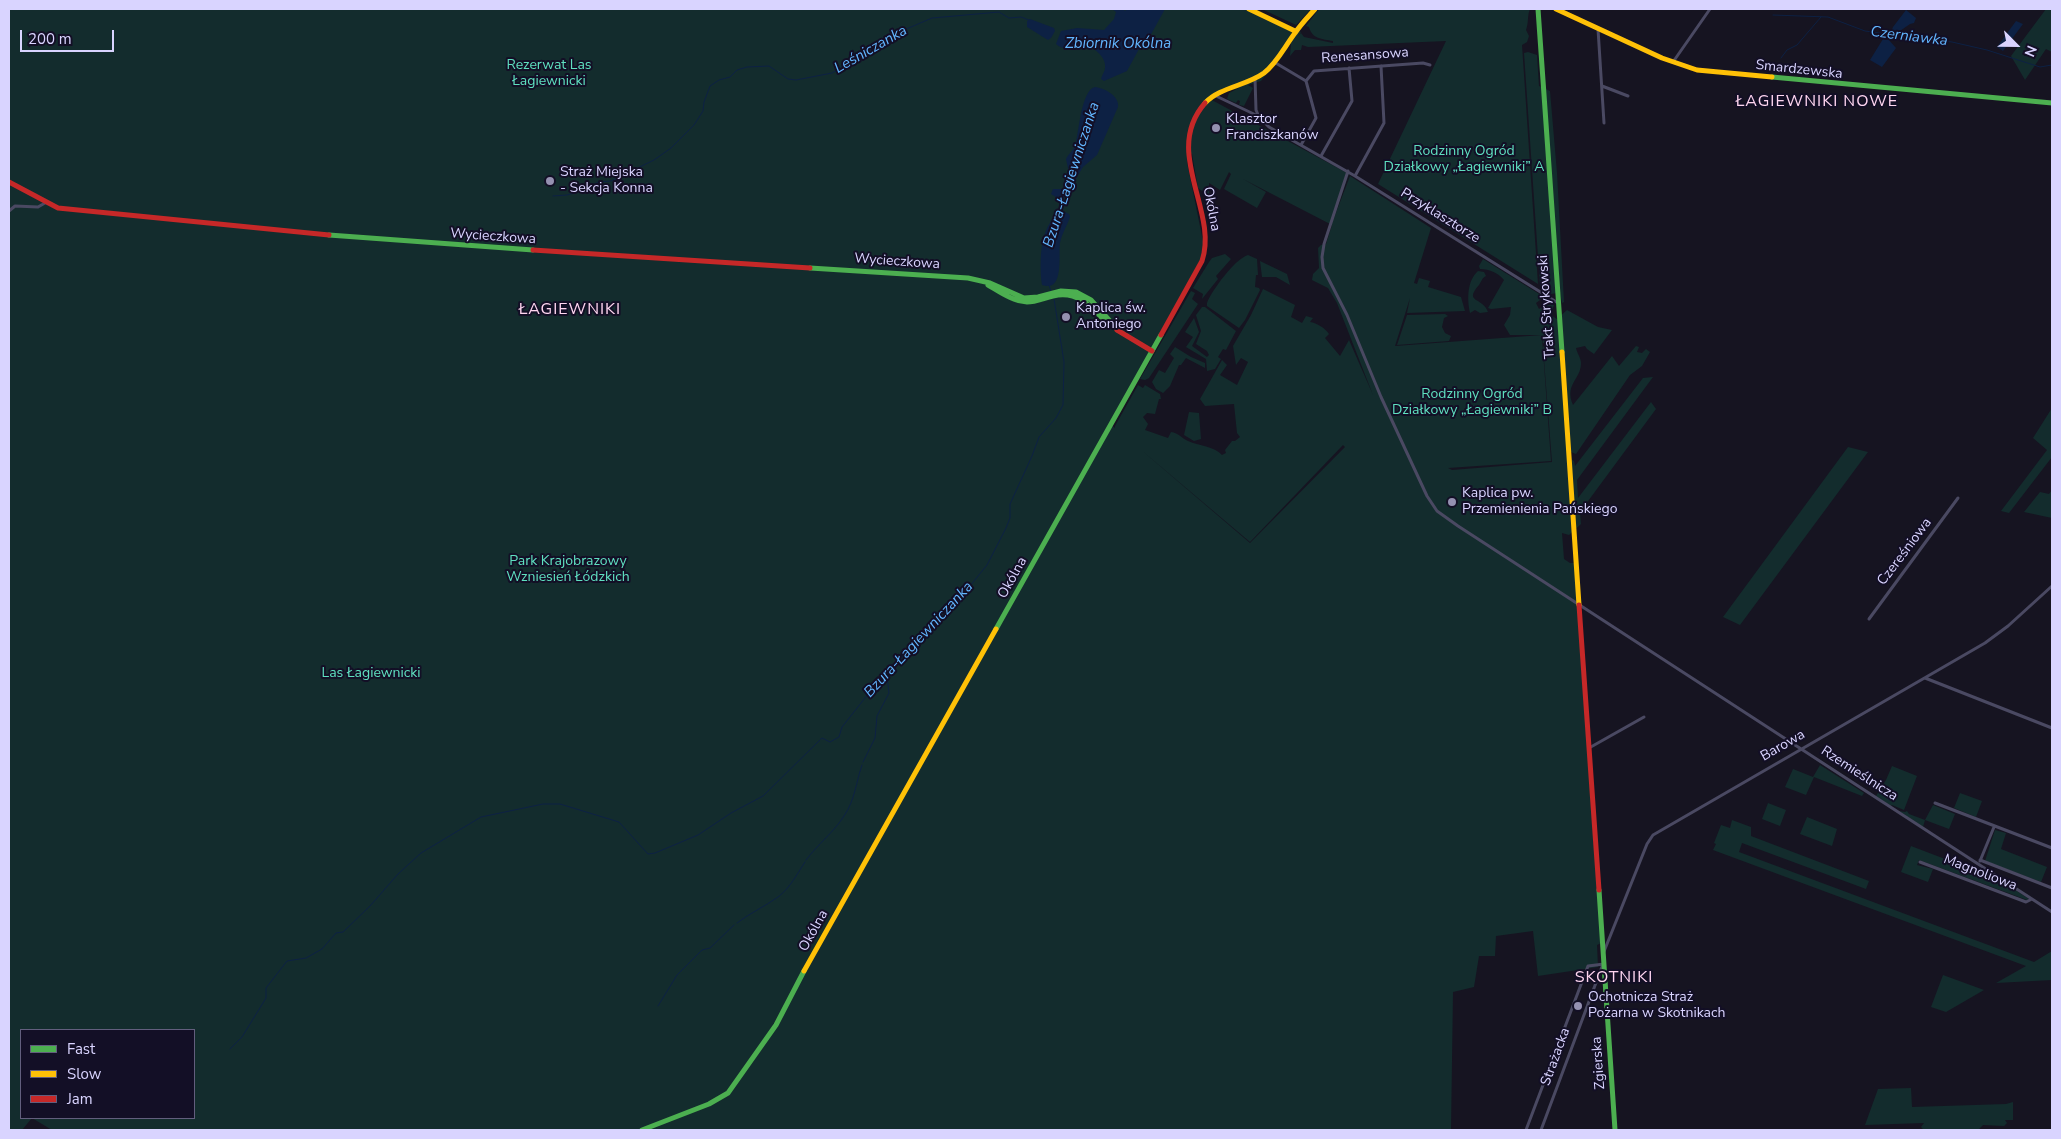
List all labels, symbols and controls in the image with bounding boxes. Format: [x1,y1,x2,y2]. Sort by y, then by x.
scale bar [22,20,116,52]
north arrow [1991,20,2041,70]
water label: Leśniczanka [831,22,911,78]
water label: Czerniawka [1869,23,1949,51]
text: 200 m [28,29,72,49]
water label: Zbiornik Okólna [1065,35,1171,53]
text: N [2019,43,2041,60]
street label: Renesansowa [1321,45,1409,67]
street label: Smardzewska [1755,57,1843,83]
park label: Rezerwat Las Łagiewnicki [506,58,592,90]
district label: ŁAGIEWNIKI NOWE [1734,92,1900,112]
water label: Bzura-Łagiewniczanka [1040,100,1104,250]
place label: Klasztor Franciszkanów [1226,112,1318,144]
marker: Klasztor Franciszkanów [1210,122,1222,134]
park label: Rodzinny Ogród Działkowy „Łagiewniki” A [1384,144,1544,176]
place label: Straż Miejska - Sekcja Konna [560,165,653,198]
marker: Straż Miejska - Sekcja Konna [544,175,556,187]
street label: Okólna [1198,185,1224,233]
street label: Przyklasztorze [1397,185,1483,247]
street label: Wycieczkowa [450,226,536,248]
street label: Wycieczkowa [854,251,940,273]
street label: Trakt Strykowski [1535,254,1559,360]
district label: ŁAGIEWNIKI [518,300,622,320]
place label: Kaplica św. Antoniego [1076,301,1146,334]
marker: Kaplica św. Antoniego [1060,311,1072,323]
park label: Rodzinny Ogród Działkowy „Łagiewniki” B [1392,387,1552,420]
place label: Kaplica pw. Przemienienia Pańskiego [1462,486,1617,518]
marker: Kaplica pw. Przemienienia Pańskiego [1446,496,1458,508]
street label: Czereśniowa [1874,515,1936,589]
park label: Park Krajobrazowy Wzniesień Łódzkich [506,554,630,586]
street label: Okólna [995,554,1031,602]
water label: Bzura-Łagiewniczanka [861,578,977,702]
park label: Las Łagiewnicki [322,666,420,682]
street label: Barowa [1758,727,1808,765]
street label: Rzemieślnicza [1817,743,1901,805]
street label: Magnoliowa [1941,851,2019,895]
street label: Okólna [796,907,832,955]
district label: SKOTNIKI [1574,968,1654,988]
place label: Ochotnicza Straż Pożarna w Skotnikach [1588,990,1725,1022]
marker: Ochotnicza Straż Pożarna w Skotnikach [1572,1000,1584,1012]
street label: Strażacka [1538,1026,1574,1088]
legend [20,1029,195,1119]
street label: Zgierska [1589,1036,1609,1090]
text: Fast [67,1039,95,1059]
text: Slow [67,1064,101,1084]
text: Jam [67,1089,93,1109]

